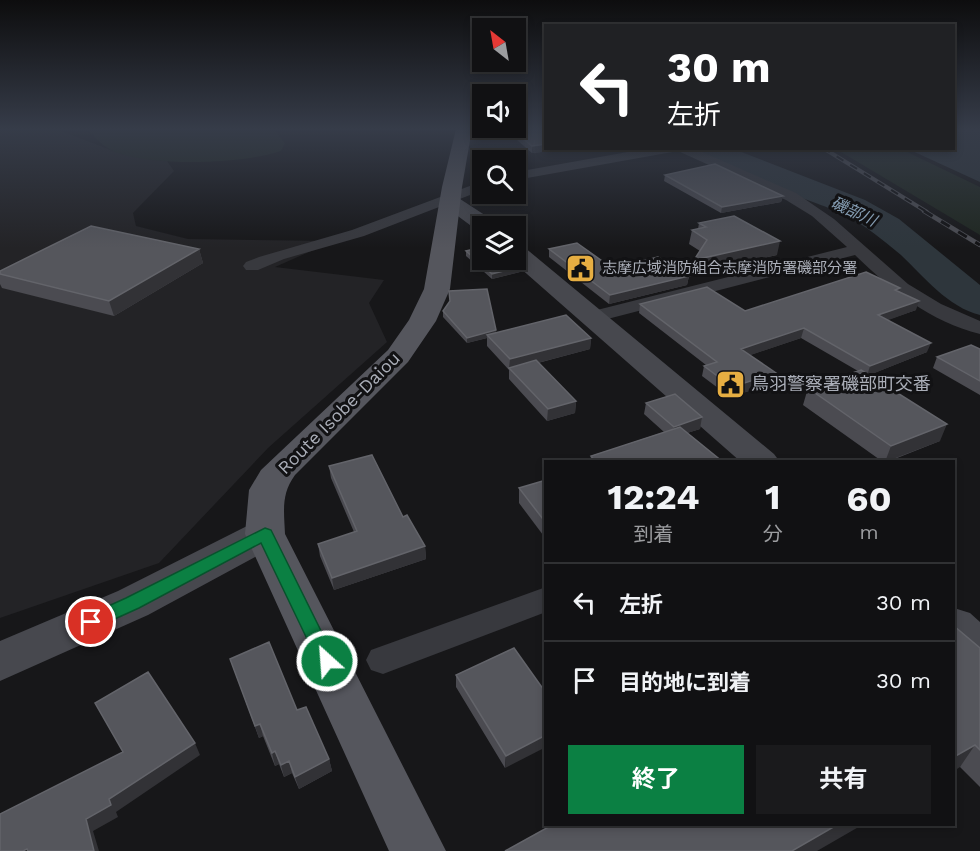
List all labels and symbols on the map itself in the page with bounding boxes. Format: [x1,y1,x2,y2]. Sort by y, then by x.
north arrow [472,18,526,72]
water label: 磯部川 [828,193,881,231]
public building icon: 志摩広域消防組合志摩消防署磯部分署 [565,252,597,284]
place label: 志摩広域消防組合志摩消防署磯部分署 [602,259,857,277]
street label: Route Isobe-Daiou [273,347,404,478]
public building icon: 鳥羽警察署磯部町交番 [714,368,746,400]
place label: 鳥羽警察署磯部町交番 [751,373,931,394]
pin [65,596,116,647]
position arrow [295,629,359,693]

